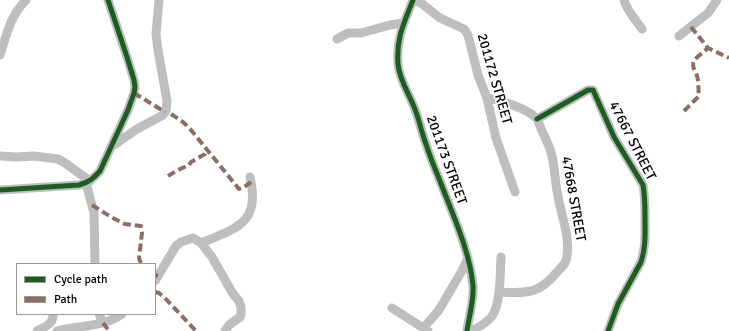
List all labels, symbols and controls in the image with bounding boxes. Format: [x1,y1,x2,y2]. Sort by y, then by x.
street label: 201172 STREET [473,32,515,126]
street label: 47667 STREET [605,99,659,183]
street label: 201173 STREET [422,113,470,207]
street label: 47668 STREET [557,155,589,243]
legend [16,263,156,315]
text: Cycle path [54,272,107,287]
text: Path [54,292,77,307]

